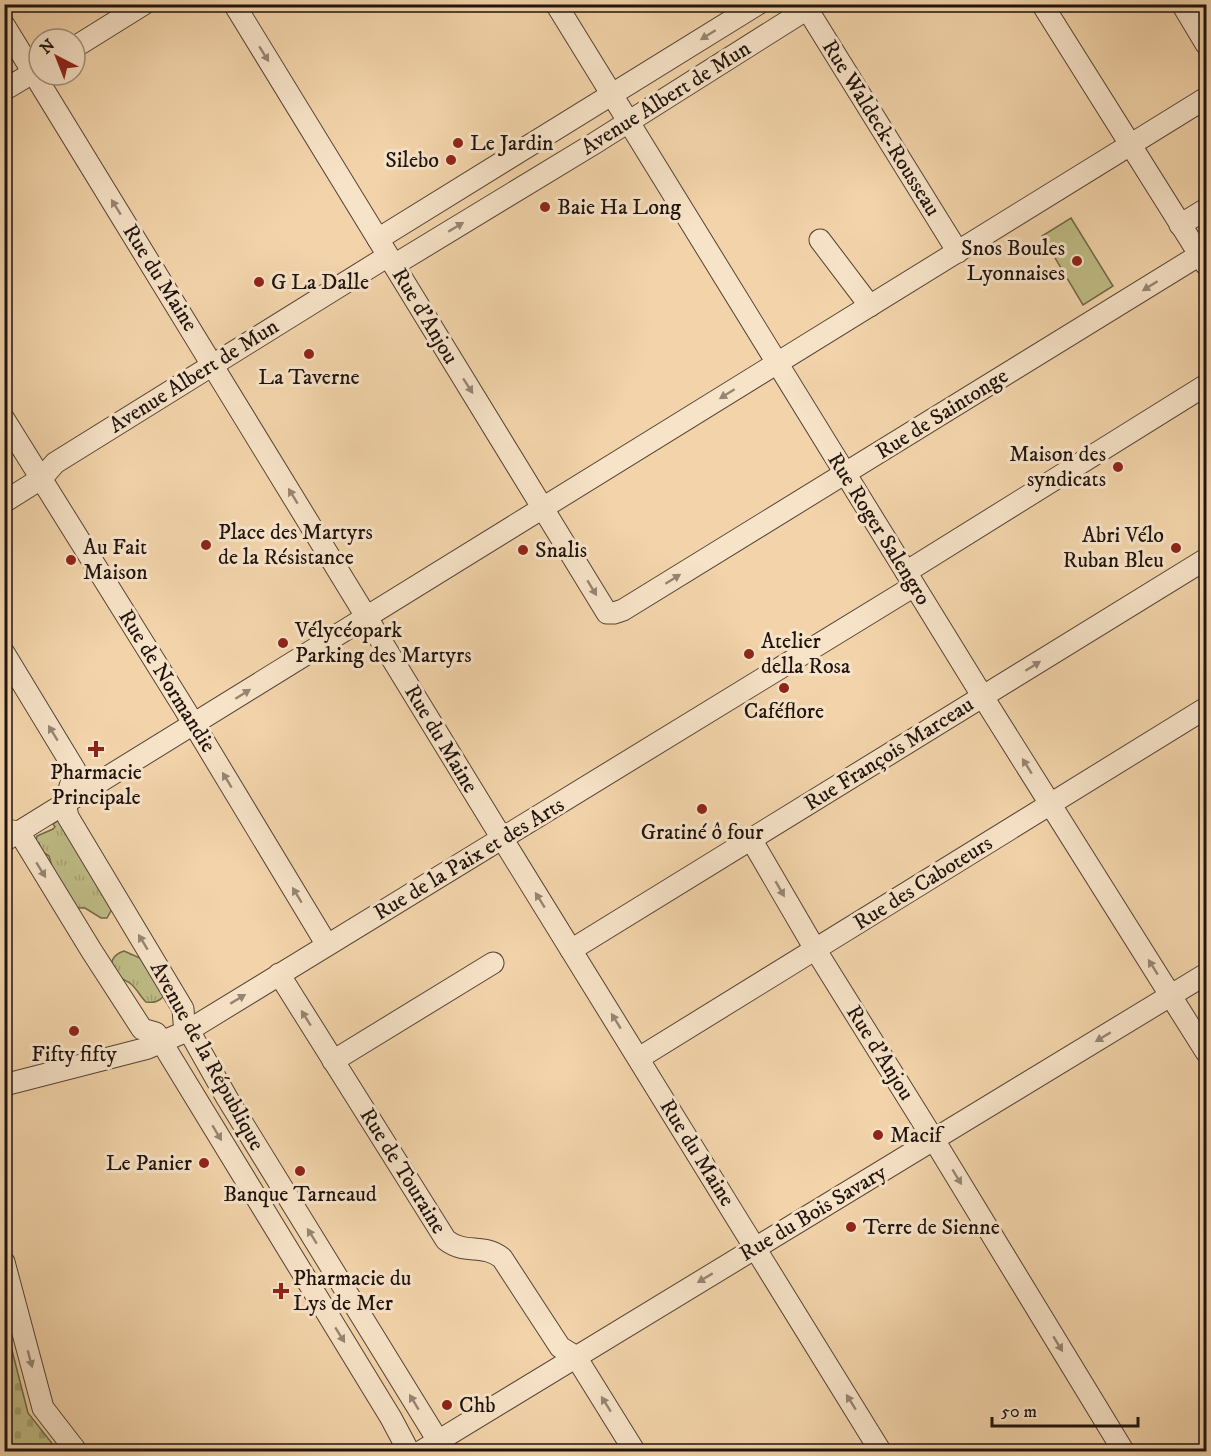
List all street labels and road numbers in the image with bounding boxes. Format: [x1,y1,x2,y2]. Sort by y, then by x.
street label: Avenue Albert de Mun [576,35,756,161]
street label: Rue Waldeck-Rousseau [816,35,946,221]
street label: Rue du Maine [116,220,204,336]
street label: Rue d'Anjou [386,263,464,369]
street label: Avenue Albert de Mun [104,313,284,439]
street label: Rue de Saintonge [871,363,1013,465]
street label: Rue Roger Salengro [821,448,937,610]
street label: Rue de Normandie [112,605,222,757]
street label: Rue du Maine [398,680,484,798]
street label: Rue François Marceau [799,691,979,817]
street label: Rue de la Paix et des Arts [369,791,569,927]
street label: Rue des Caboteurs [849,830,997,936]
street label: Avenue de la République [144,957,270,1155]
street label: Rue d'Anjou [840,1000,920,1106]
street label: Rue du Maine [653,1095,741,1211]
street label: Rue de Touraine [354,1103,452,1239]
street label: Rue du Bois Savary [735,1158,892,1267]

